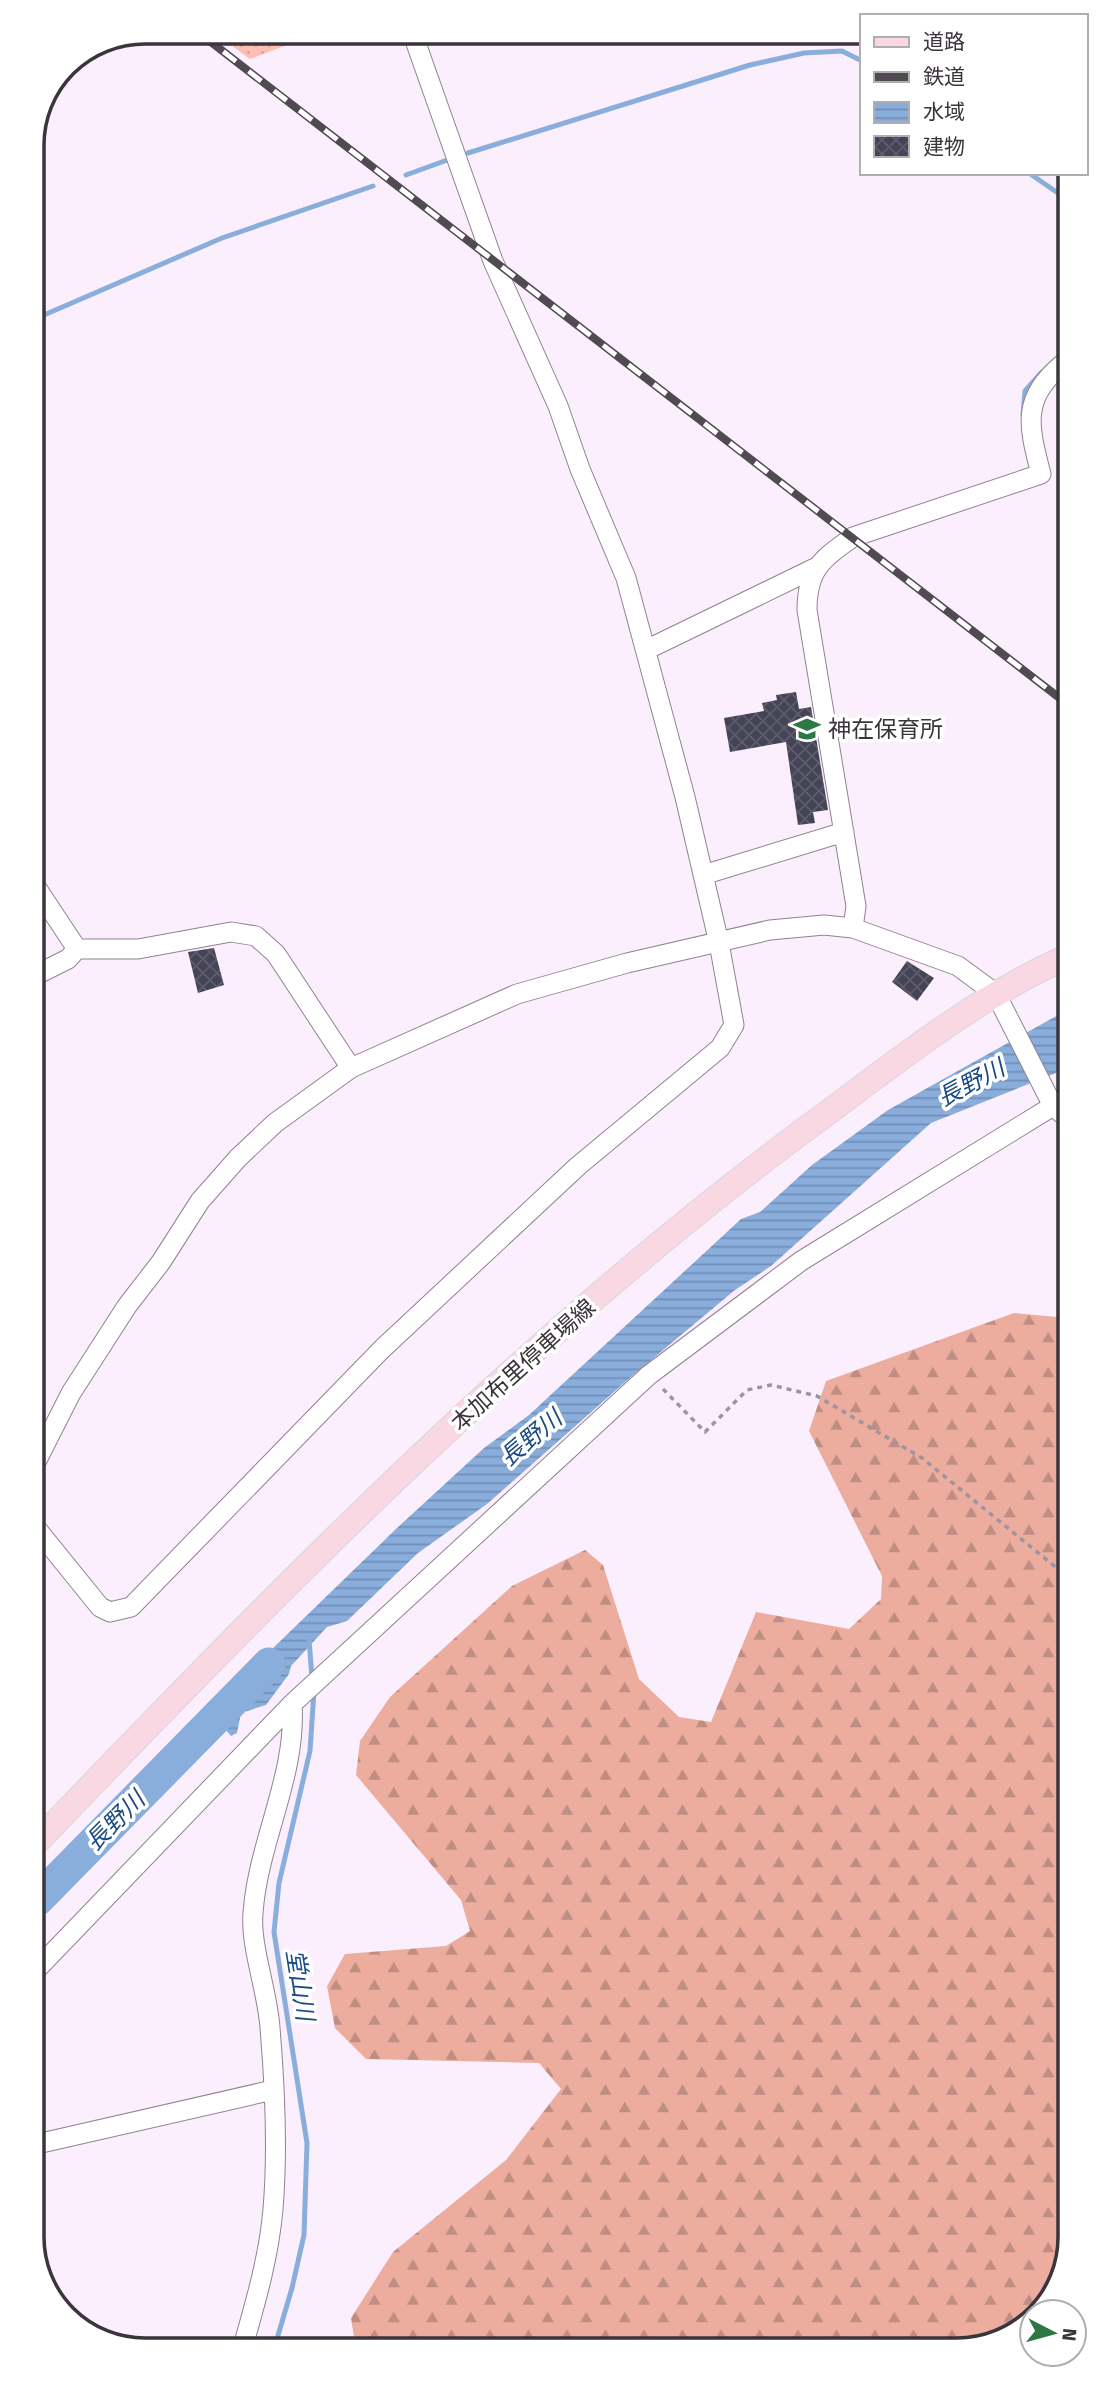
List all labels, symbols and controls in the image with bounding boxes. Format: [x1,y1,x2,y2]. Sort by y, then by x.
legend [860,14,1088,175]
text: 道路 [923,29,965,55]
text: 鉄道 [923,64,965,90]
text: 水域 [923,99,965,125]
text: 建物 [923,134,965,160]
school or university icon: 神在保育所 [792,714,822,744]
place label: 神在保育所 [828,715,943,743]
water label: 長野川 [933,1052,1012,1112]
street label: 本加布里停車場線 [445,1293,601,1437]
water label: 長野川 [494,1402,570,1472]
water label: 長野川 [80,1784,152,1856]
water label: 堂山川 [281,1947,320,2026]
north arrow [1018,2298,1088,2368]
text: N [1057,2327,1082,2342]

